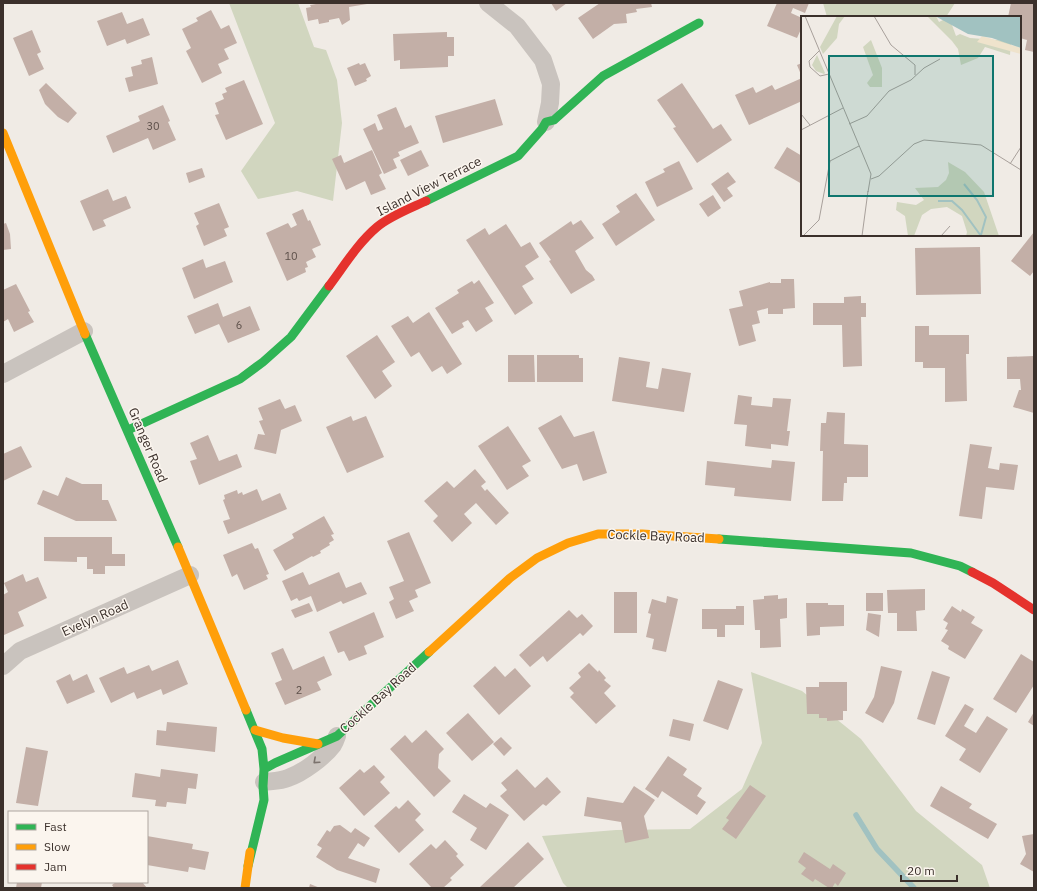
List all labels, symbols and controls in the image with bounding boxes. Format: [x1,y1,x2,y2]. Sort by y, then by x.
inset map [801,16,1021,236]
house number: 30 [146,119,160,133]
street label: Island View Terrace [374,152,484,220]
house number: 10 [284,249,298,263]
house number: 6 [236,318,242,332]
street label: Granger Road [125,405,171,485]
street label: Cockle Bay Road [607,526,705,546]
street label: Evelyn Road [59,596,131,640]
street label: Cockle Bay Road [336,659,420,737]
house number: 2 [296,683,302,697]
one-way arrow [313,757,321,764]
legend [8,811,148,883]
text: Fast [44,819,67,834]
text: Slow [44,839,70,854]
scale bar [901,857,957,883]
text: Jam [44,859,67,874]
text: 20 m [907,863,935,878]

